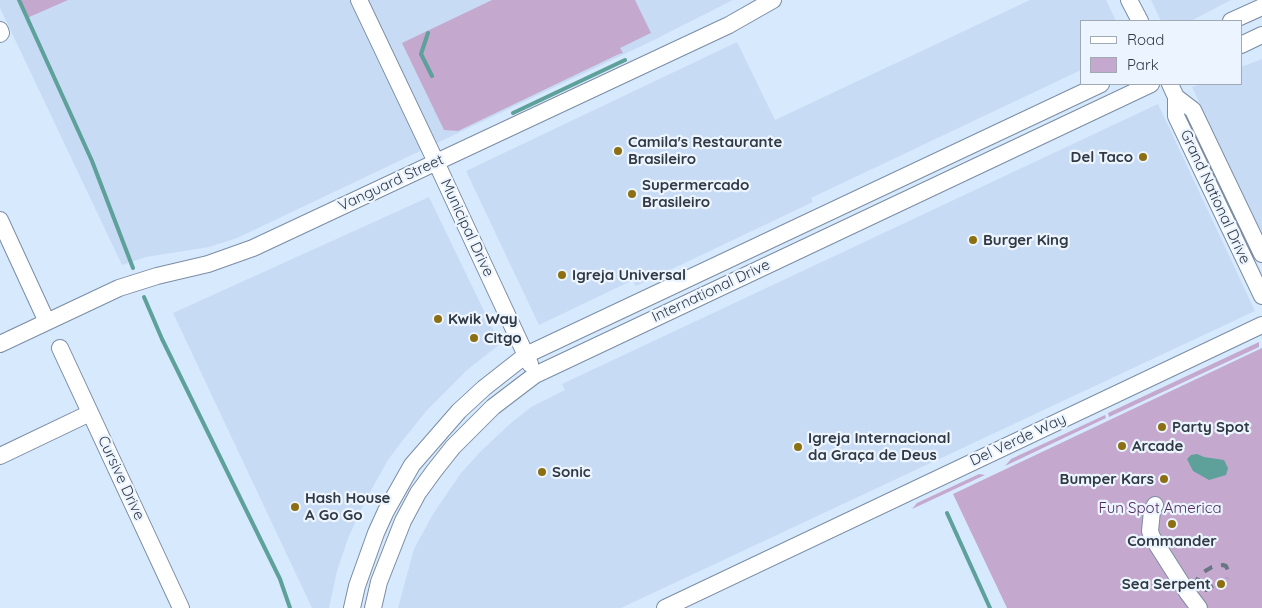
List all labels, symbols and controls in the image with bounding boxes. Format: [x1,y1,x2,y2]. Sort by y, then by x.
legend [1080,20,1242,85]
text: Road [1127,30,1164,49]
text: Park [1127,55,1159,74]
street label: Grand National Drive [1176,127,1254,267]
place label: Camila's Restaurante Brasileiro [628,133,782,168]
marker: Camila's Restaurante Brasileiro [612,145,624,157]
place label: Del Taco [1071,148,1133,166]
street label: Vanguard Street [336,151,446,215]
marker: Del Taco [1137,151,1149,163]
street label: Municipal Drive [437,176,497,280]
place label: Supermercado Brasileiro [642,176,749,211]
marker: Supermercado Brasileiro [626,188,638,200]
place label: Burger King [983,231,1069,249]
marker: Burger King [967,234,979,246]
street label: International Drive [649,256,773,326]
place label: Igreja Universal [572,266,686,284]
marker: Igreja Universal [556,269,568,281]
place label: Kwik Way [448,310,518,328]
marker: Kwik Way [432,313,444,325]
place label: Citgo [484,329,522,347]
marker: Citgo [468,332,480,344]
street label: Del Verde Way [967,410,1069,470]
place label: Party Spot [1172,418,1250,436]
marker: Party Spot [1156,421,1168,433]
place label: Igreja Internacional da Graça de Deus [808,429,950,464]
street label: Cursive Drive [94,433,148,523]
place label: Arcade [1132,437,1183,455]
marker: Arcade [1116,440,1128,452]
marker: Igreja Internacional da Graça de Deus [792,441,804,453]
place label: Sonic [552,463,591,481]
marker: Sonic [536,466,548,478]
place label: Bumper Kars [1060,470,1154,488]
marker: Bumper Kars [1158,473,1170,485]
place label: Hash House A Go Go [305,489,390,524]
park label: Fun Spot America [1098,499,1222,517]
marker: Hash House A Go Go [289,501,301,513]
marker: Commander [1166,518,1178,530]
place label: Commander [1127,532,1217,550]
place label: Sea Serpent [1122,575,1211,593]
marker: Sea Serpent [1215,578,1227,590]

